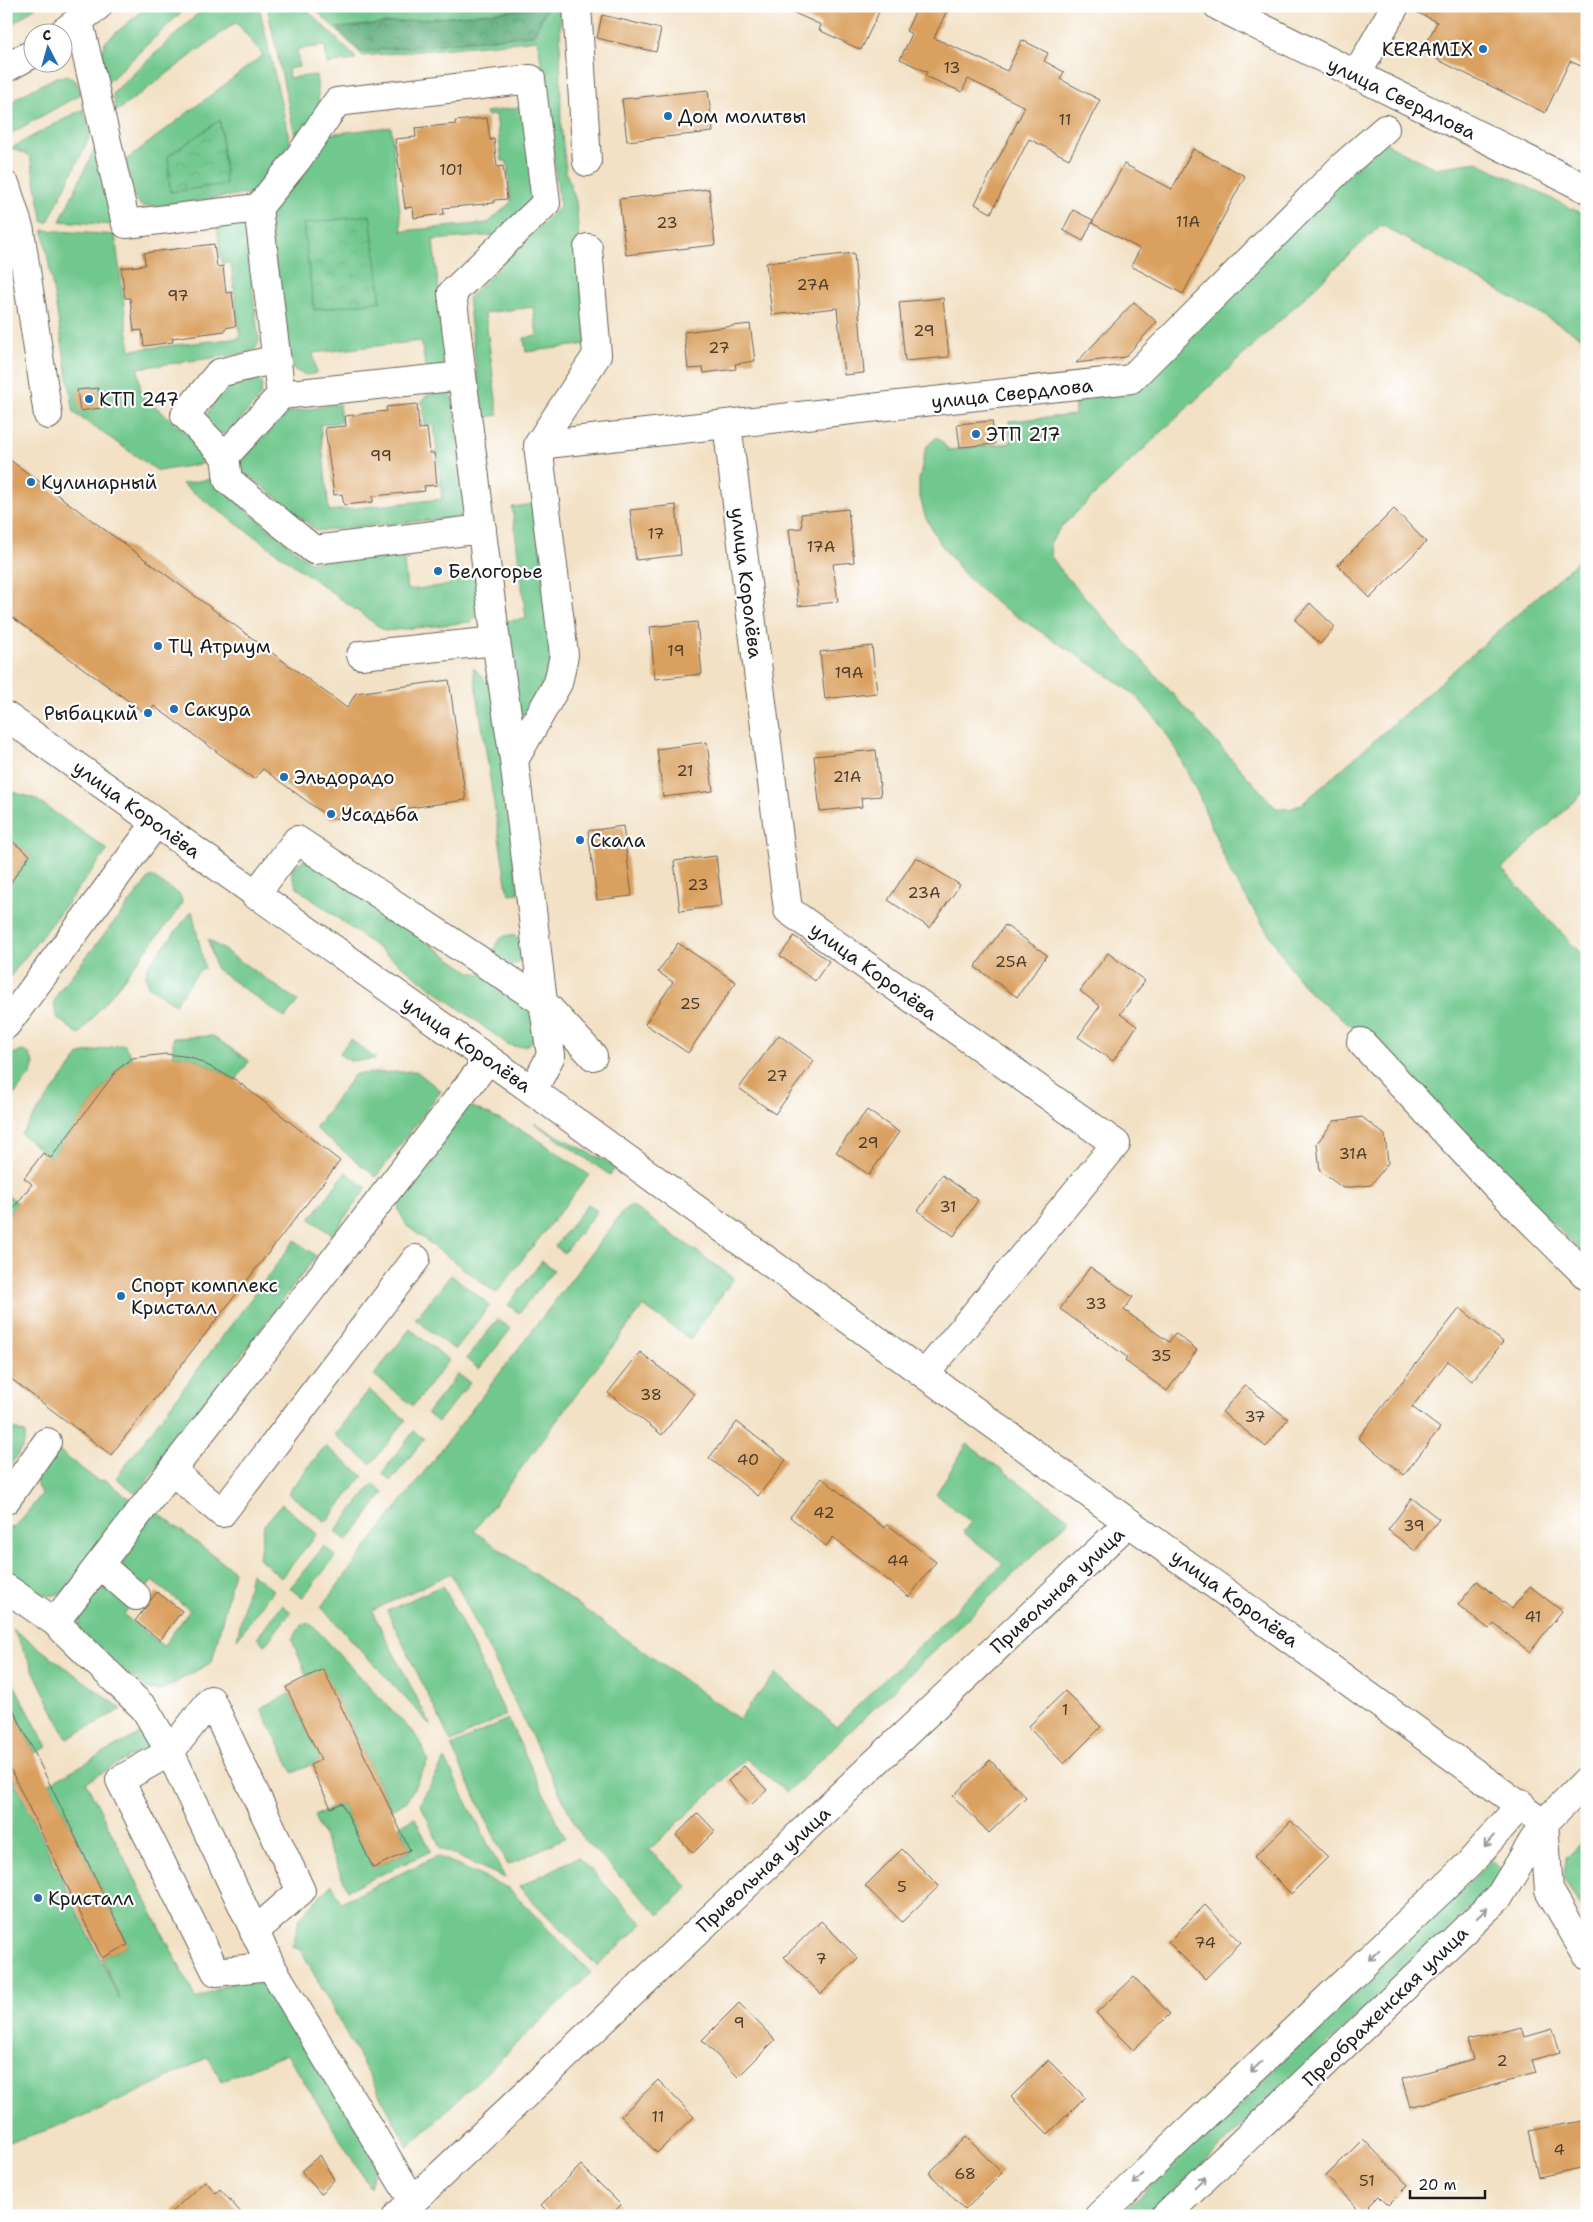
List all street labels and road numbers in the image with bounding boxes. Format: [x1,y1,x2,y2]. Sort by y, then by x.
street label: улица Свердлова [1323,52,1480,145]
street label: улица Свердлова [930,373,1094,414]
street label: улица Королёва [725,506,768,660]
street label: улица Королёва [68,755,206,864]
street label: улица Королёва [805,917,943,1026]
street label: улица Королёва [397,991,536,1098]
street label: Привольная улица [985,1522,1130,1659]
street label: улица Королёва [1166,1544,1304,1653]
street label: Привольная улица [691,1801,836,1938]
street label: Преображенская улица [1297,1920,1474,2092]

